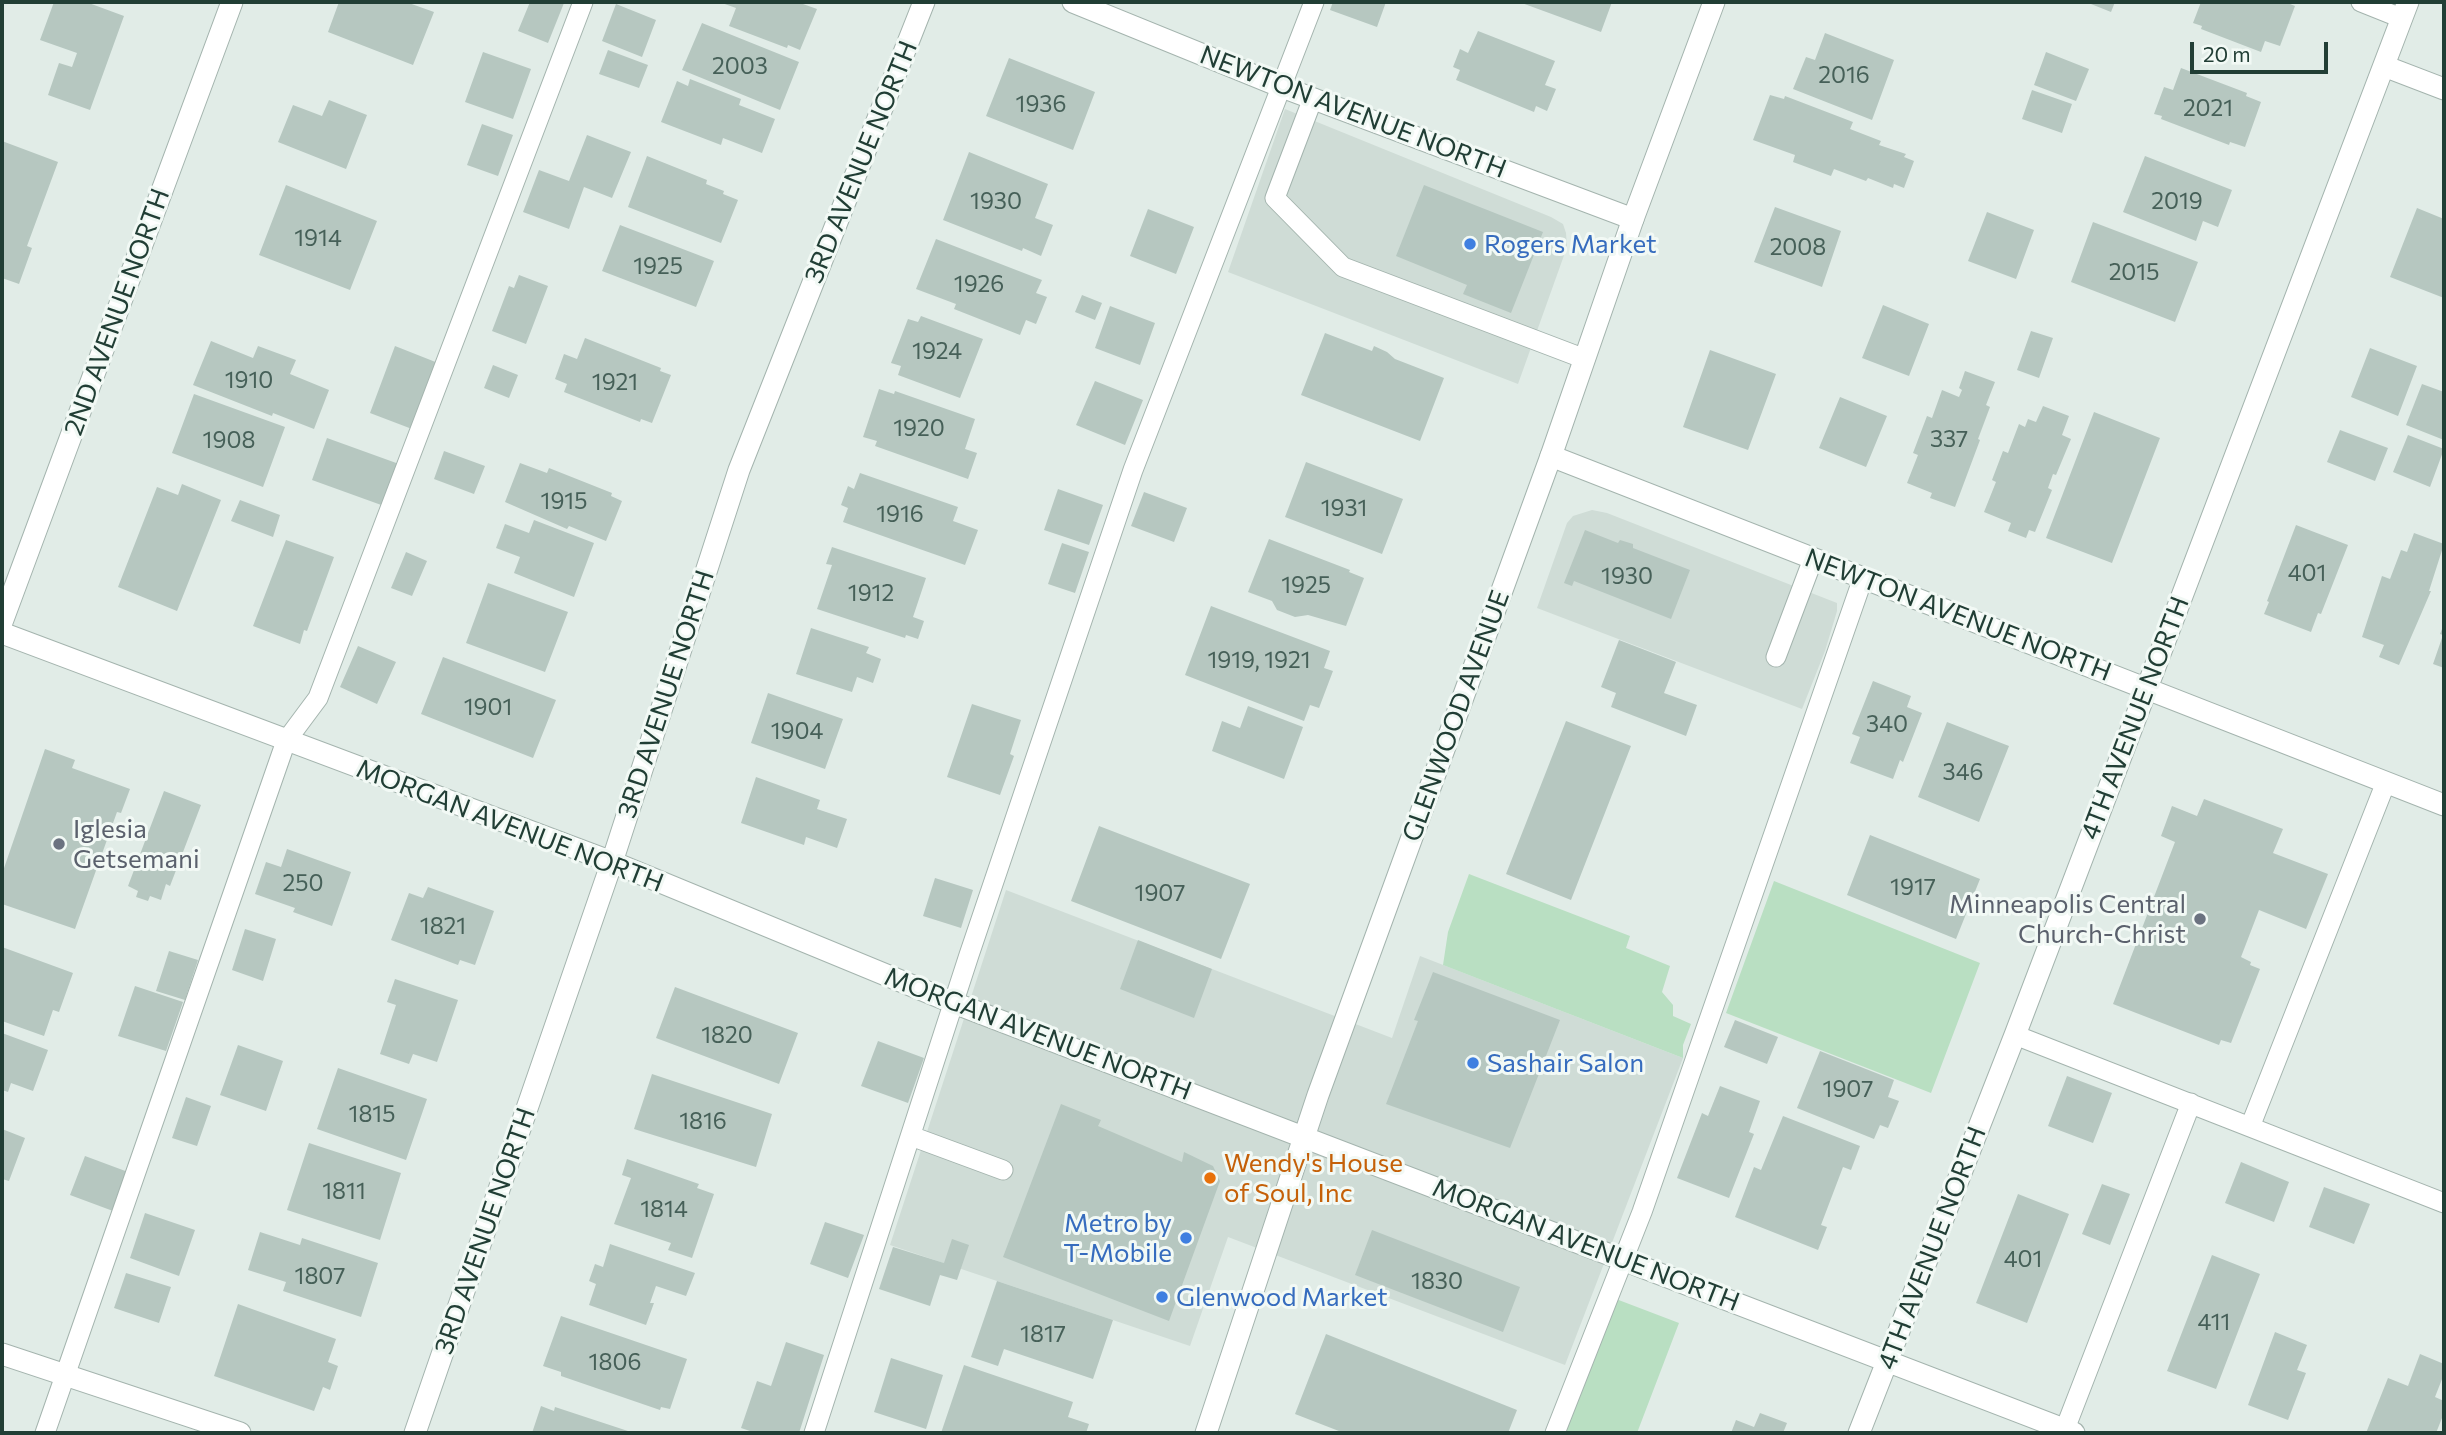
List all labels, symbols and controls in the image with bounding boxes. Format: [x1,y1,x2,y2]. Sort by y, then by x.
scale bar [2194,28,2332,72]
street label: 3RD AVENUE NORTH [798,36,924,288]
street label: NEWTON AVENUE NORTH [1195,39,1511,185]
text: 20 m [2203,41,2251,66]
house number: 2003 [712,52,768,80]
house number: 2016 [1818,61,1870,89]
house number: 1936 [1016,90,1066,118]
house number: 2021 [2183,94,2233,122]
street label: 2ND AVENUE NORTH [58,184,176,440]
house number: 1930 [970,187,1022,215]
house number: 2019 [2151,187,2203,215]
house number: 1914 [294,224,342,252]
place label: Rogers Market [1484,228,1657,260]
house number: 2008 [1770,233,1826,261]
marker: Rogers Market [1462,236,1478,252]
house number: 1925 [633,252,683,280]
house number: 2015 [2109,258,2159,286]
house number: 1926 [954,270,1004,298]
house number: 1924 [912,337,962,365]
house number: 1910 [225,366,273,394]
house number: 1921 [592,368,638,396]
house number: 1920 [893,414,945,442]
house number: 337 [1930,425,1968,453]
house number: 1908 [203,426,255,454]
house number: 1915 [541,487,587,515]
house number: 1931 [1321,494,1367,522]
house number: 1916 [876,500,924,528]
street label: NEWTON AVENUE NORTH [1800,542,2116,688]
house number: 401 [2288,559,2326,587]
house number: 1930 [1601,562,1653,590]
street label: 3RD AVENUE NORTH [611,566,721,822]
house number: 1925 [1281,571,1331,599]
house number: 1912 [848,579,894,607]
street label: GLENWOOD AVENUE [1396,586,1516,846]
street label: 4TH AVENUE NORTH [2074,592,2196,844]
house number: 1919, 1921 [1207,646,1311,674]
house number: 1901 [464,693,512,721]
house number: 340 [1866,710,1908,738]
house number: 1904 [771,717,823,745]
street label: MORGAN AVENUE NORTH [352,753,668,899]
house number: 346 [1943,758,1983,786]
place label: Iglesia Getsemani [73,813,200,874]
marker: Iglesia Getsemani [51,836,67,852]
house number: 250 [283,869,323,897]
house number: 1917 [1890,873,1936,901]
house number: 1907 [1135,879,1185,907]
place label: Minneapolis Central Church-Christ [1949,888,2186,950]
marker: Minneapolis Central Church-Christ [2192,911,2208,927]
house number: 1821 [420,912,466,940]
street label: MORGAN AVENUE NORTH [880,961,1196,1107]
house number: 1820 [701,1021,753,1049]
place label: Sashair Salon [1487,1047,1644,1079]
marker: Sashair Salon [1465,1055,1481,1071]
house number: 1907 [1823,1075,1873,1103]
house number: 1815 [349,1100,395,1128]
street label: 3RD AVENUE NORTH [428,1104,542,1358]
house number: 1816 [679,1107,727,1135]
street label: 4TH AVENUE NORTH [1871,1122,1993,1374]
place label: Wendy's House of Soul, Inc [1224,1147,1403,1208]
marker: Wendy's House of Soul, Inc [1202,1170,1218,1186]
street label: MORGAN AVENUE NORTH [1428,1172,1744,1318]
house number: 1811 [322,1177,366,1205]
house number: 1814 [640,1195,688,1223]
place label: Metro by T-Mobile [1063,1207,1172,1268]
marker: Metro by T-Mobile [1178,1230,1194,1246]
house number: 401 [2004,1245,2042,1273]
house number: 1807 [295,1262,345,1290]
house number: 1830 [1411,1267,1463,1295]
place label: Glenwood Market [1176,1281,1388,1313]
marker: Glenwood Market [1154,1289,1170,1305]
house number: 411 [2198,1308,2230,1336]
house number: 1817 [1020,1320,1066,1348]
house number: 1806 [589,1348,641,1376]

